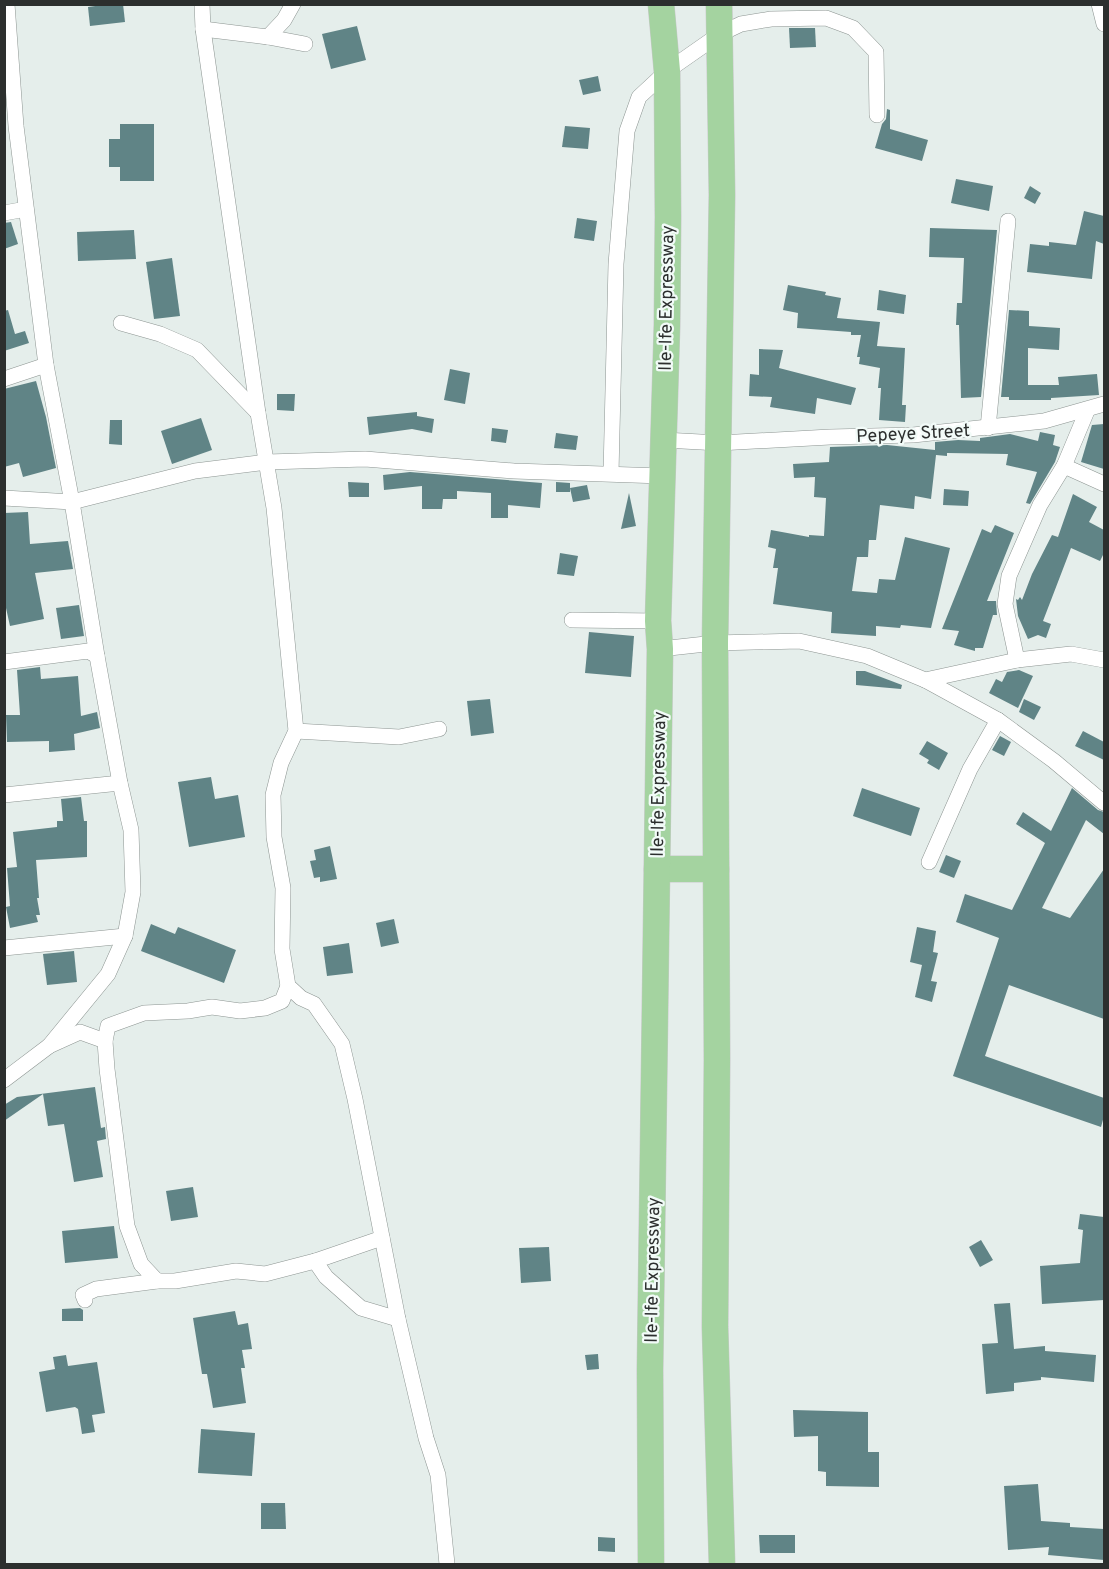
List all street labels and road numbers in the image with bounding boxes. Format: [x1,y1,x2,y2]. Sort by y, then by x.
street label: Ile-Ife Expressway [655,225,680,371]
street label: Pepeye Street [856,420,971,449]
street label: Ile-Ife Expressway [647,711,672,857]
street label: Ile-Ife Expressway [641,1197,666,1343]

